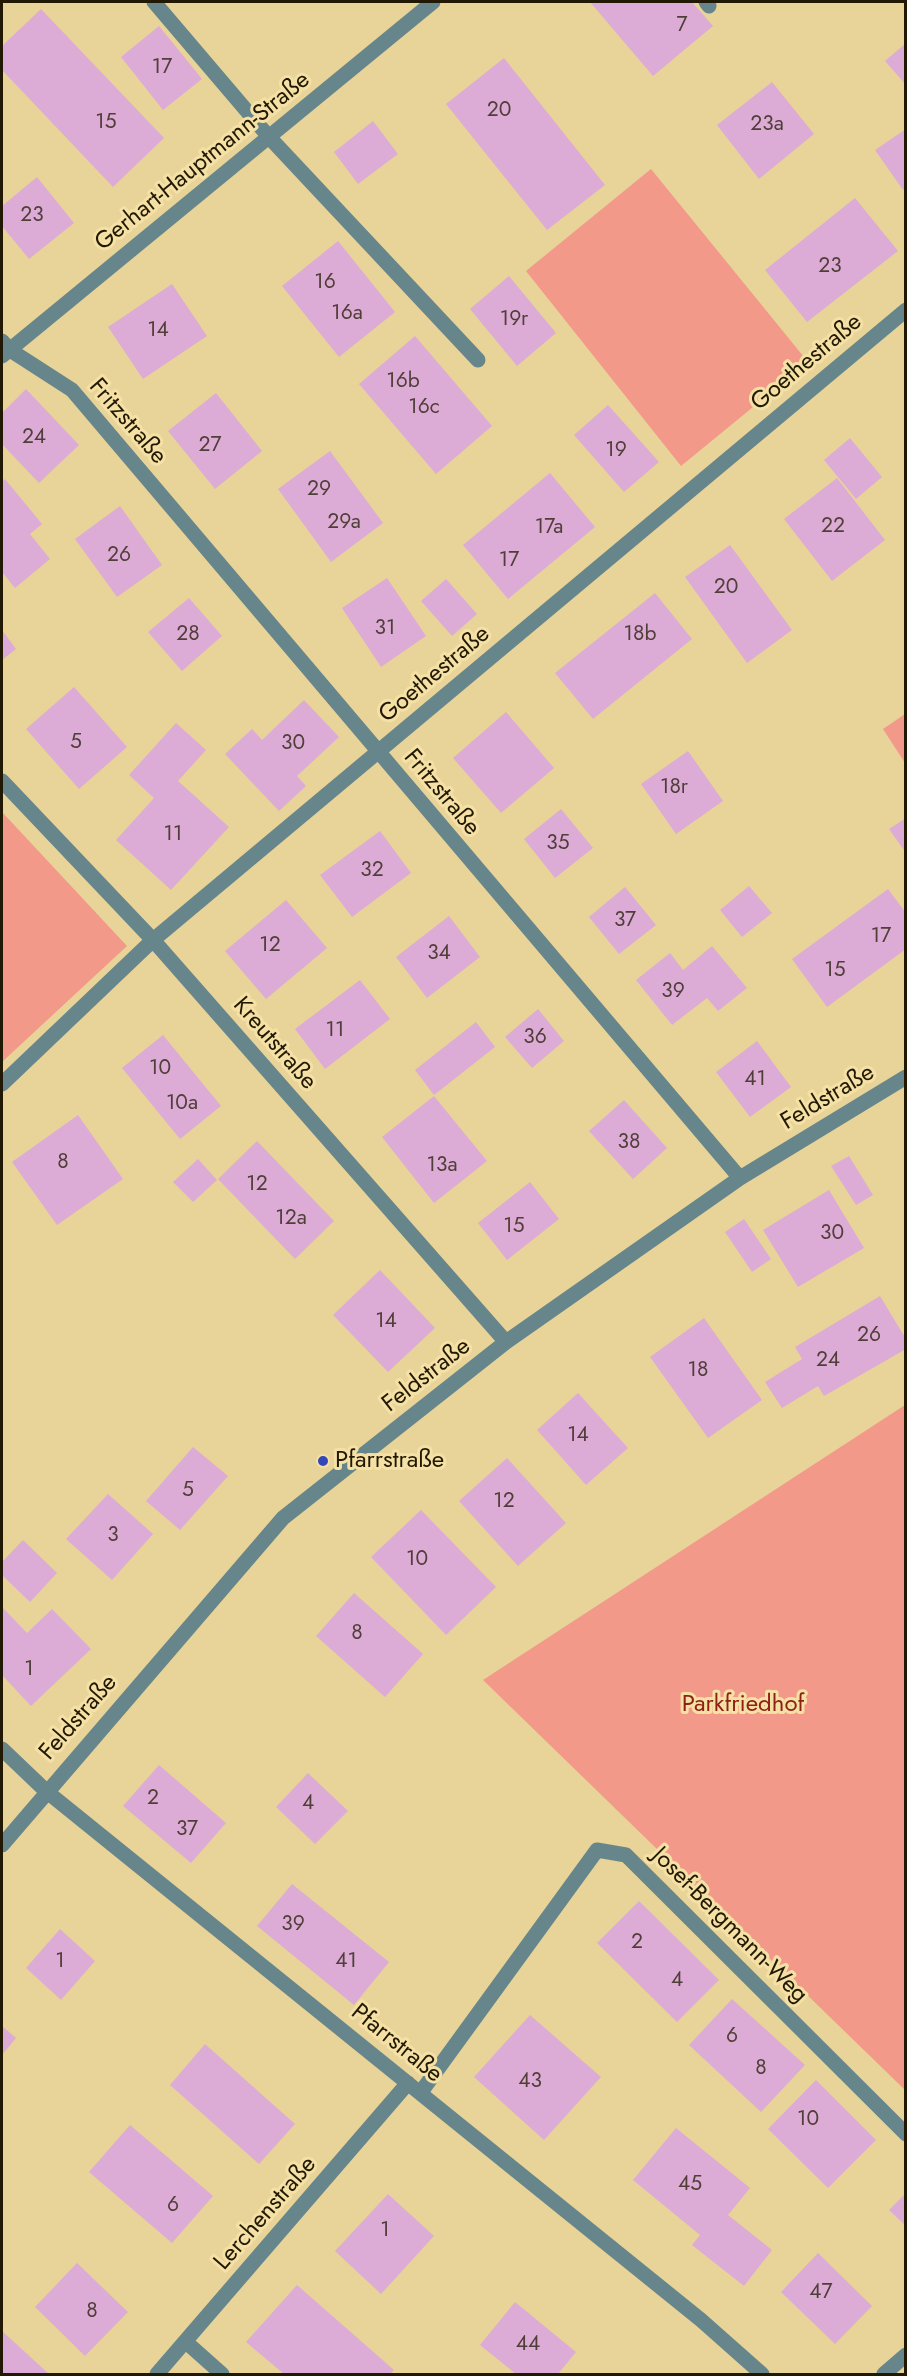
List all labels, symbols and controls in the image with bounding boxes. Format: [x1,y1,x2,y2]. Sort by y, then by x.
house number: 7 [676,13,688,39]
house number: 17 [152,55,172,81]
street label: Gerhart-Hauptmann-Straße [90,66,316,258]
house number: 20 [487,98,511,124]
house number: 15 [95,110,117,136]
house number: 23a [750,112,784,138]
house number: 23 [20,203,44,229]
house number: 23 [818,254,842,280]
house number: 16 [314,270,336,296]
house number: 16a [331,301,363,327]
house number: 19r [500,307,528,333]
street label: Goethestraße [746,308,868,418]
house number: 14 [147,318,169,344]
house number: 16b [386,369,420,395]
street label: Fritzstraße [82,373,172,471]
house number: 16c [408,395,440,421]
house number: 24 [22,425,46,451]
house number: 27 [199,433,221,459]
house number: 19 [605,438,627,464]
house number: 29 [307,477,331,503]
house number: 29a [327,510,361,536]
house number: 22 [821,514,845,540]
house number: 17a [535,515,563,541]
house number: 26 [107,543,131,569]
house number: 17 [499,548,519,574]
house number: 20 [714,575,738,601]
house number: 31 [375,616,395,642]
street label: Goethestraße [374,620,496,730]
house number: 28 [176,622,200,648]
house number: 18b [624,622,656,648]
house number: 5 [70,730,82,756]
house number: 30 [281,731,305,757]
street label: Fritzstraße [397,744,485,842]
house number: 18r [660,775,688,801]
house number: 11 [164,822,182,848]
house number: 35 [546,831,570,857]
house number: 32 [360,858,384,884]
house number: 37 [614,908,636,934]
house number: 17 [871,924,891,950]
house number: 12 [259,933,281,959]
house number: 34 [427,941,451,967]
house number: 15 [824,958,846,984]
house number: 39 [661,979,685,1005]
street label: Kreutstraße [226,992,322,1096]
house number: 11 [326,1018,344,1044]
house number: 36 [523,1025,547,1051]
house number: 10 [149,1056,171,1082]
street label: Feldstraße [776,1059,880,1137]
house number: 41 [744,1067,766,1093]
house number: 10a [166,1091,198,1117]
house number: 38 [618,1130,640,1156]
house number: 8 [57,1150,69,1176]
house number: 13a [426,1153,458,1179]
house number: 12 [246,1172,268,1198]
house number: 12a [275,1206,307,1232]
house number: 15 [503,1214,525,1240]
house number: 30 [820,1221,844,1247]
house number: 14 [375,1309,397,1335]
house number: 26 [857,1323,881,1349]
street label: Feldstraße [377,1333,477,1419]
house number: 24 [816,1348,840,1374]
house number: 18 [688,1358,708,1384]
house number: 14 [567,1423,589,1449]
place label: Pfarrstraße [335,1447,444,1475]
marker: Pfarrstraße [316,1454,330,1468]
house number: 5 [182,1478,194,1504]
house number: 12 [493,1489,515,1515]
house number: 3 [107,1523,119,1549]
house number: 10 [406,1547,428,1573]
house number: 8 [351,1621,363,1647]
house number: 1 [24,1657,34,1683]
street label: Feldstraße [34,1669,124,1767]
park label: Parkfriedhof [682,1691,804,1719]
house number: 2 [147,1786,159,1812]
house number: 4 [302,1791,314,1817]
house number: 37 [176,1817,198,1843]
street label: Josef-Bergmann-Weg [645,1842,813,2010]
house number: 39 [281,1912,305,1938]
house number: 2 [631,1930,643,1956]
house number: 1 [55,1949,65,1975]
house number: 41 [335,1949,357,1975]
house number: 4 [671,1968,683,1994]
street label: Pfarrstraße [345,1998,447,2090]
house number: 6 [726,2024,738,2050]
house number: 8 [755,2056,767,2082]
house number: 43 [518,2069,542,2095]
house number: 10 [797,2107,819,2133]
street label: Lerchenstraße [209,2151,323,2277]
house number: 45 [678,2172,702,2198]
house number: 6 [167,2193,179,2219]
house number: 1 [380,2218,390,2244]
house number: 47 [809,2280,833,2306]
house number: 8 [86,2299,98,2325]
house number: 44 [516,2332,540,2358]

